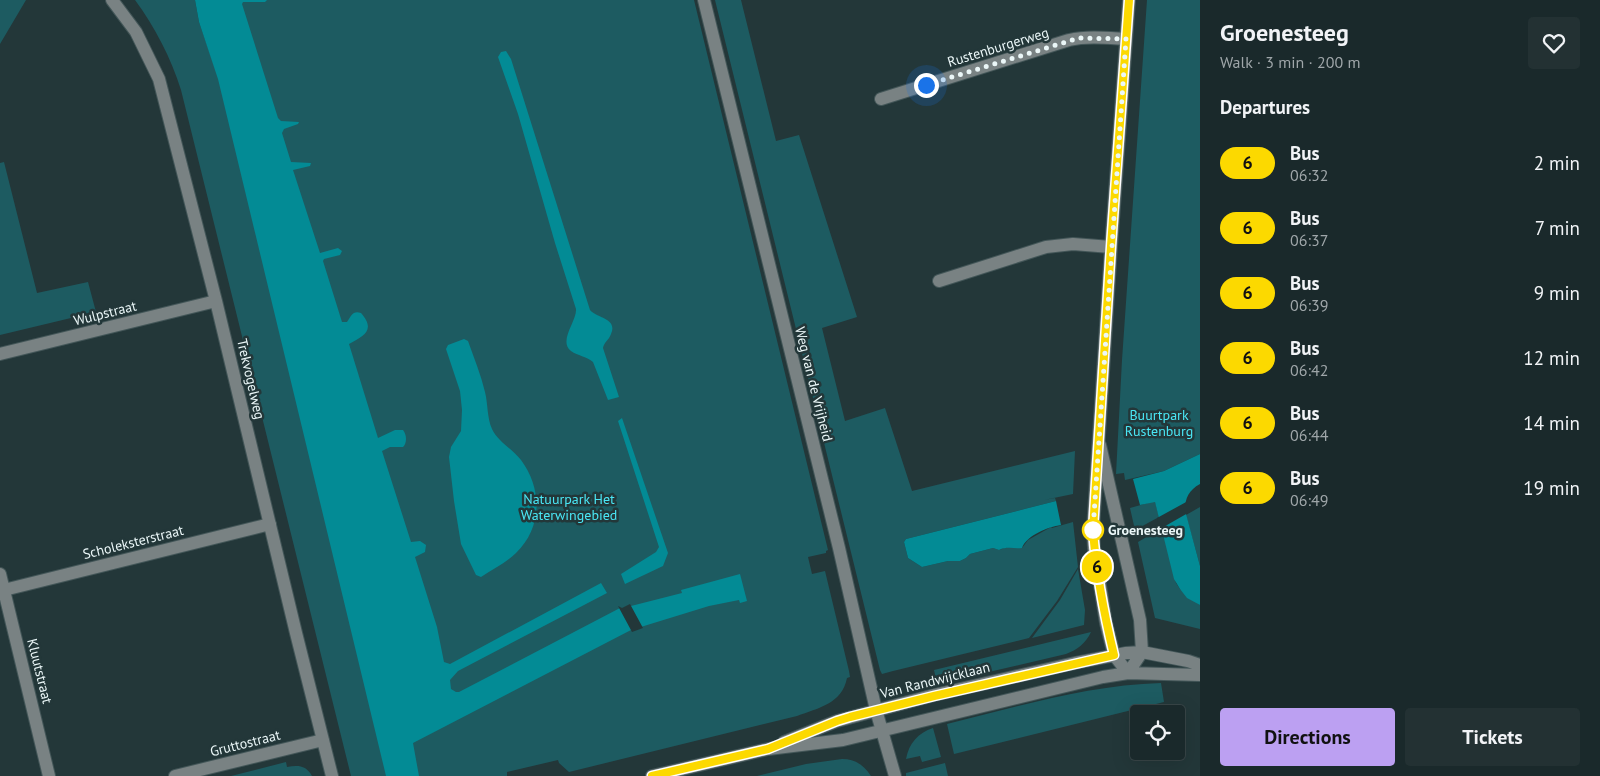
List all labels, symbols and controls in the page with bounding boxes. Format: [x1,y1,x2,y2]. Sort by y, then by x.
text: Groenesteeg [1220,17,1349,48]
button: heart [1528,17,1580,69]
street label: Rustenburgerweg [945,23,1051,71]
text: Walk · 3 min · 200 m [1220,52,1360,72]
your location [914,73,939,98]
text: Departures [1220,95,1310,119]
text: Bus [1290,141,1319,165]
text: 6 [1242,151,1253,174]
text: 2 min [1534,151,1580,175]
text: 06:32 [1290,165,1328,185]
text: Bus [1290,206,1319,230]
text: 6 [1242,216,1253,239]
text: 7 min [1535,216,1580,240]
text: 06:37 [1290,230,1328,250]
text: Bus [1290,271,1319,295]
text: 6 [1242,281,1253,304]
text: 9 min [1534,281,1580,305]
text: 06:39 [1290,295,1328,315]
street label: Wulpstraat [72,296,139,330]
street label: Weg van de Vrijheid [791,325,837,443]
text: Bus [1290,336,1319,360]
street label: Trekvogelweg [233,337,269,421]
text: 6 [1242,346,1253,369]
text: 12 min [1523,346,1580,370]
text: 06:42 [1290,360,1328,380]
text: Bus [1290,401,1319,425]
park label: Buurtpark Rustenburg [1125,406,1193,440]
text: 6 [1242,411,1253,434]
text: 14 min [1523,411,1580,435]
text: 06:44 [1290,425,1328,445]
text: Bus [1290,466,1319,490]
text: 6 [1242,476,1253,499]
text: 19 min [1523,476,1580,500]
park label: Natuurpark Het Waterwingebied [521,490,617,524]
text: 06:49 [1290,490,1328,510]
marker: Groenesteeg [1082,519,1104,541]
street label: Scholeksterstraat [81,521,185,563]
place label: Groenesteeg [1108,521,1183,539]
line badge: 6 [1081,551,1113,583]
text: 6 [1092,555,1102,578]
street label: Kluutstraat [23,637,57,706]
street label: Van Randwijcklaan [877,658,992,703]
map controls [1130,705,1185,760]
button: locate [1130,705,1185,760]
button: Directions [1220,708,1395,766]
button: Tickets [1405,708,1580,766]
street label: Gruttostraat [208,726,282,760]

